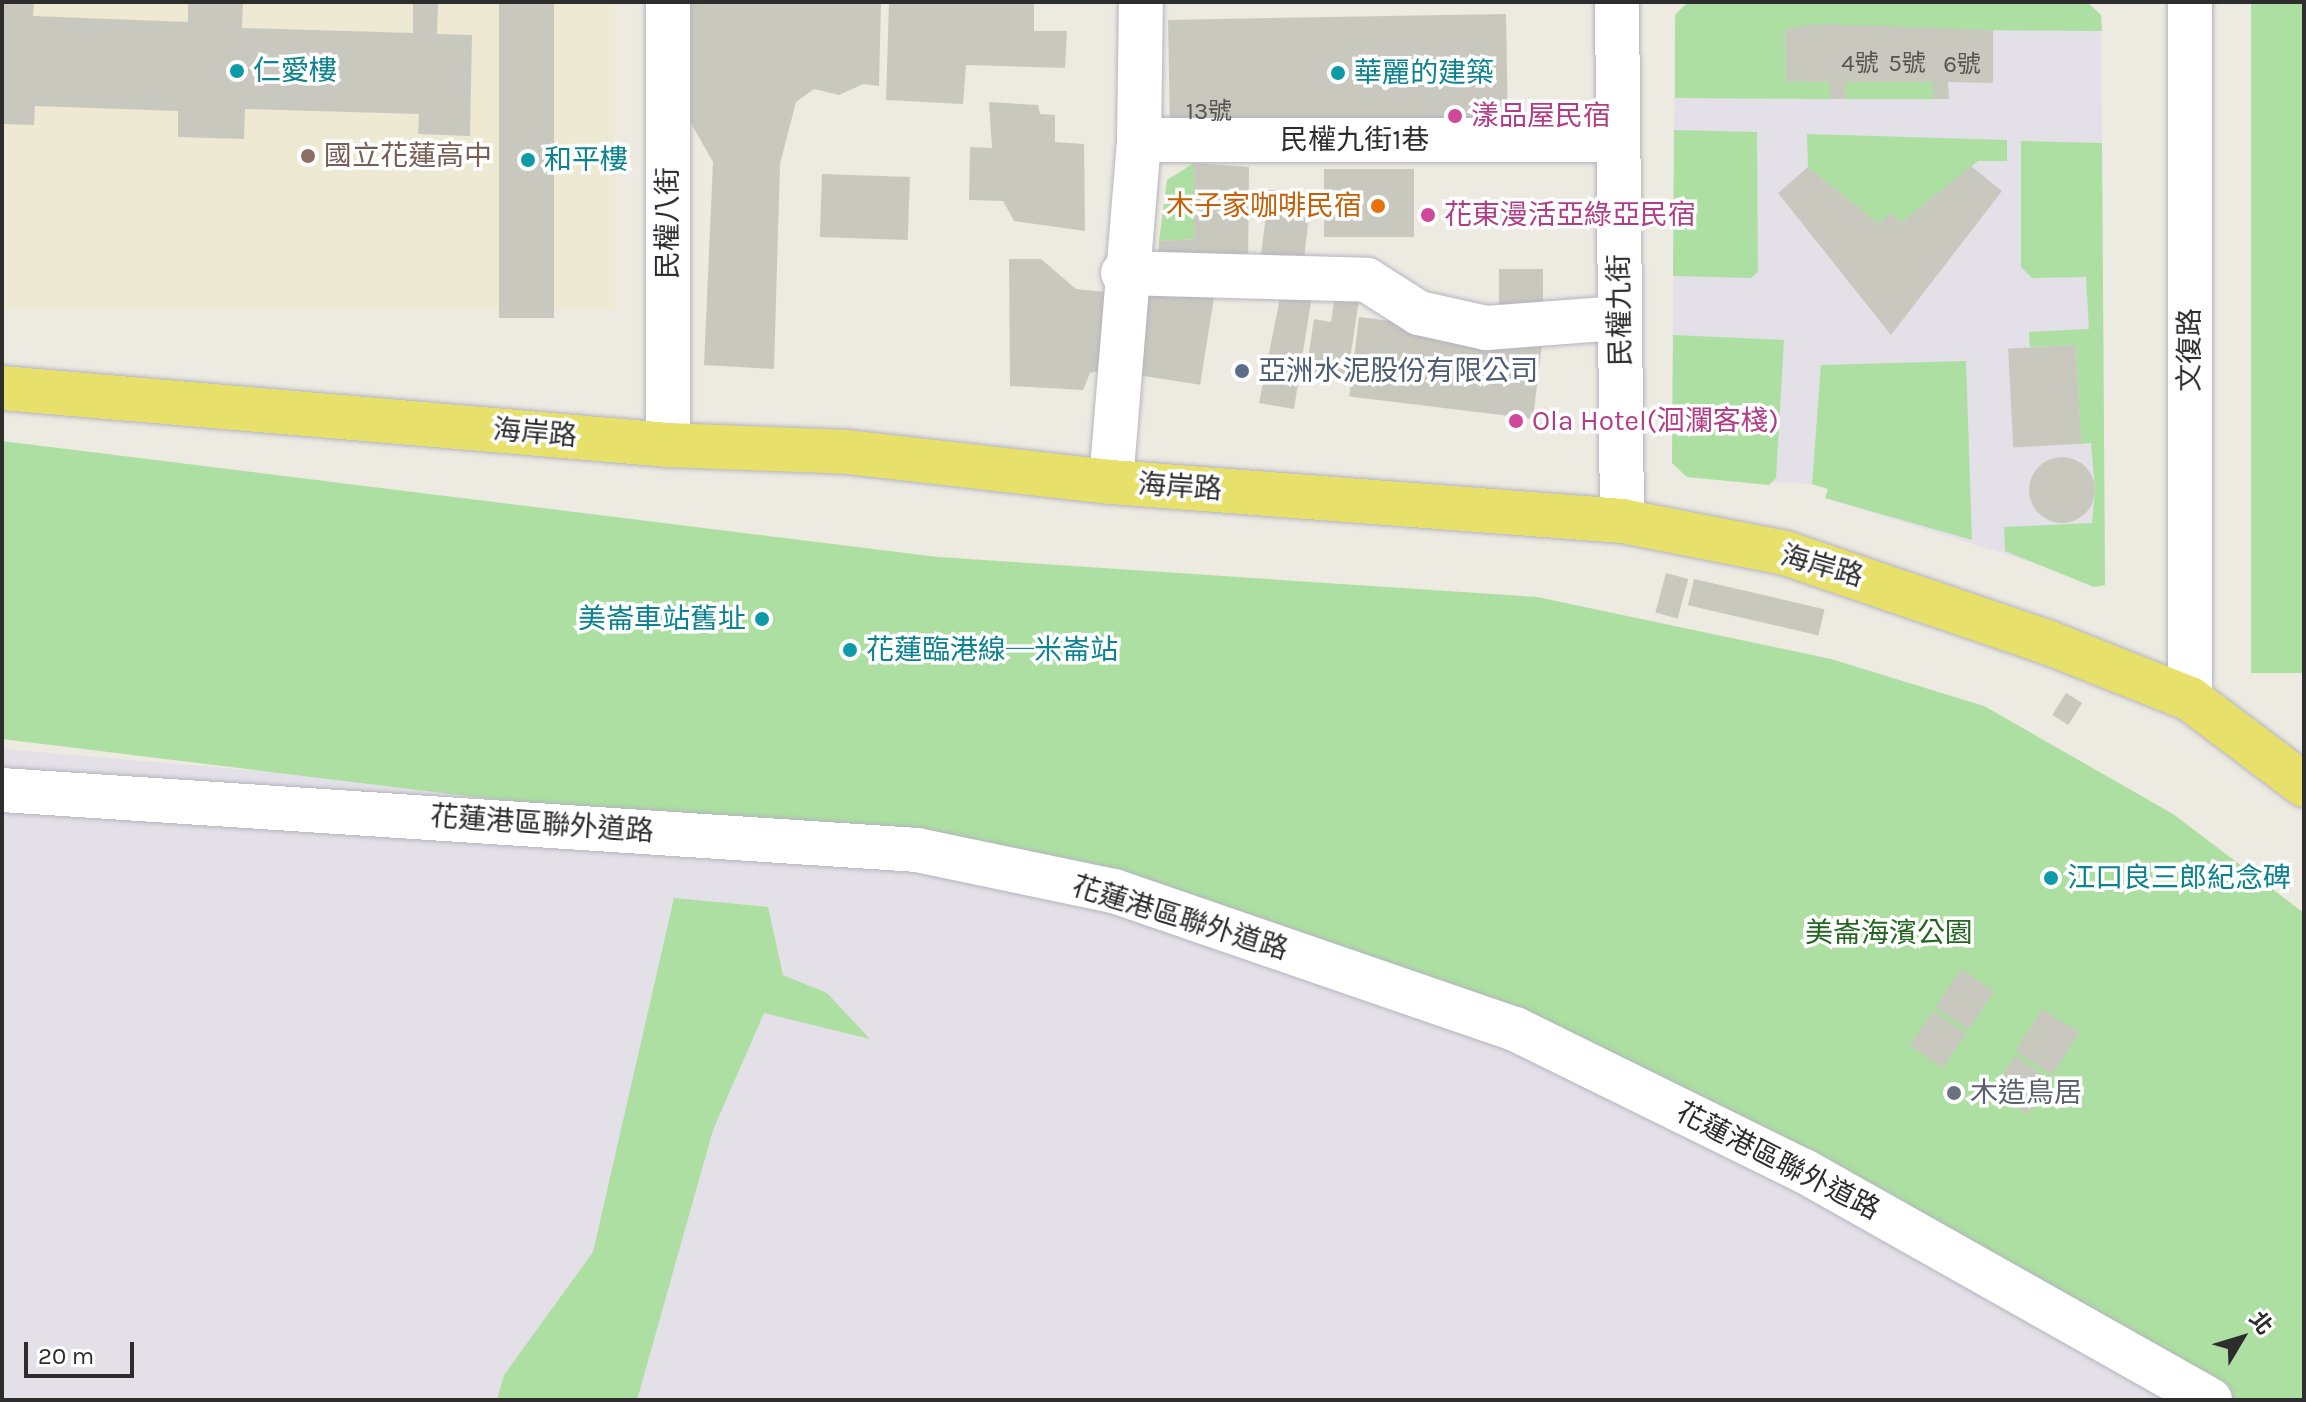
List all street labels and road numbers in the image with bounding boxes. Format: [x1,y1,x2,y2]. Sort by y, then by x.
street label: 民權九街1巷 [1280,123,1430,157]
street label: 民權八街 [651,167,685,279]
street label: 民權九街 [1602,254,1638,366]
street label: 文復路 [2173,308,2207,392]
street label: 海岸路 [492,413,578,453]
street label: 海岸路 [1137,467,1223,507]
street label: 海岸路 [1777,538,1867,594]
street label: 花蓮港區聯外道路 [429,799,655,849]
street label: 花蓮港區聯外道路 [1068,869,1292,967]
street label: 花蓮港區聯外道路 [1671,1095,1885,1227]

